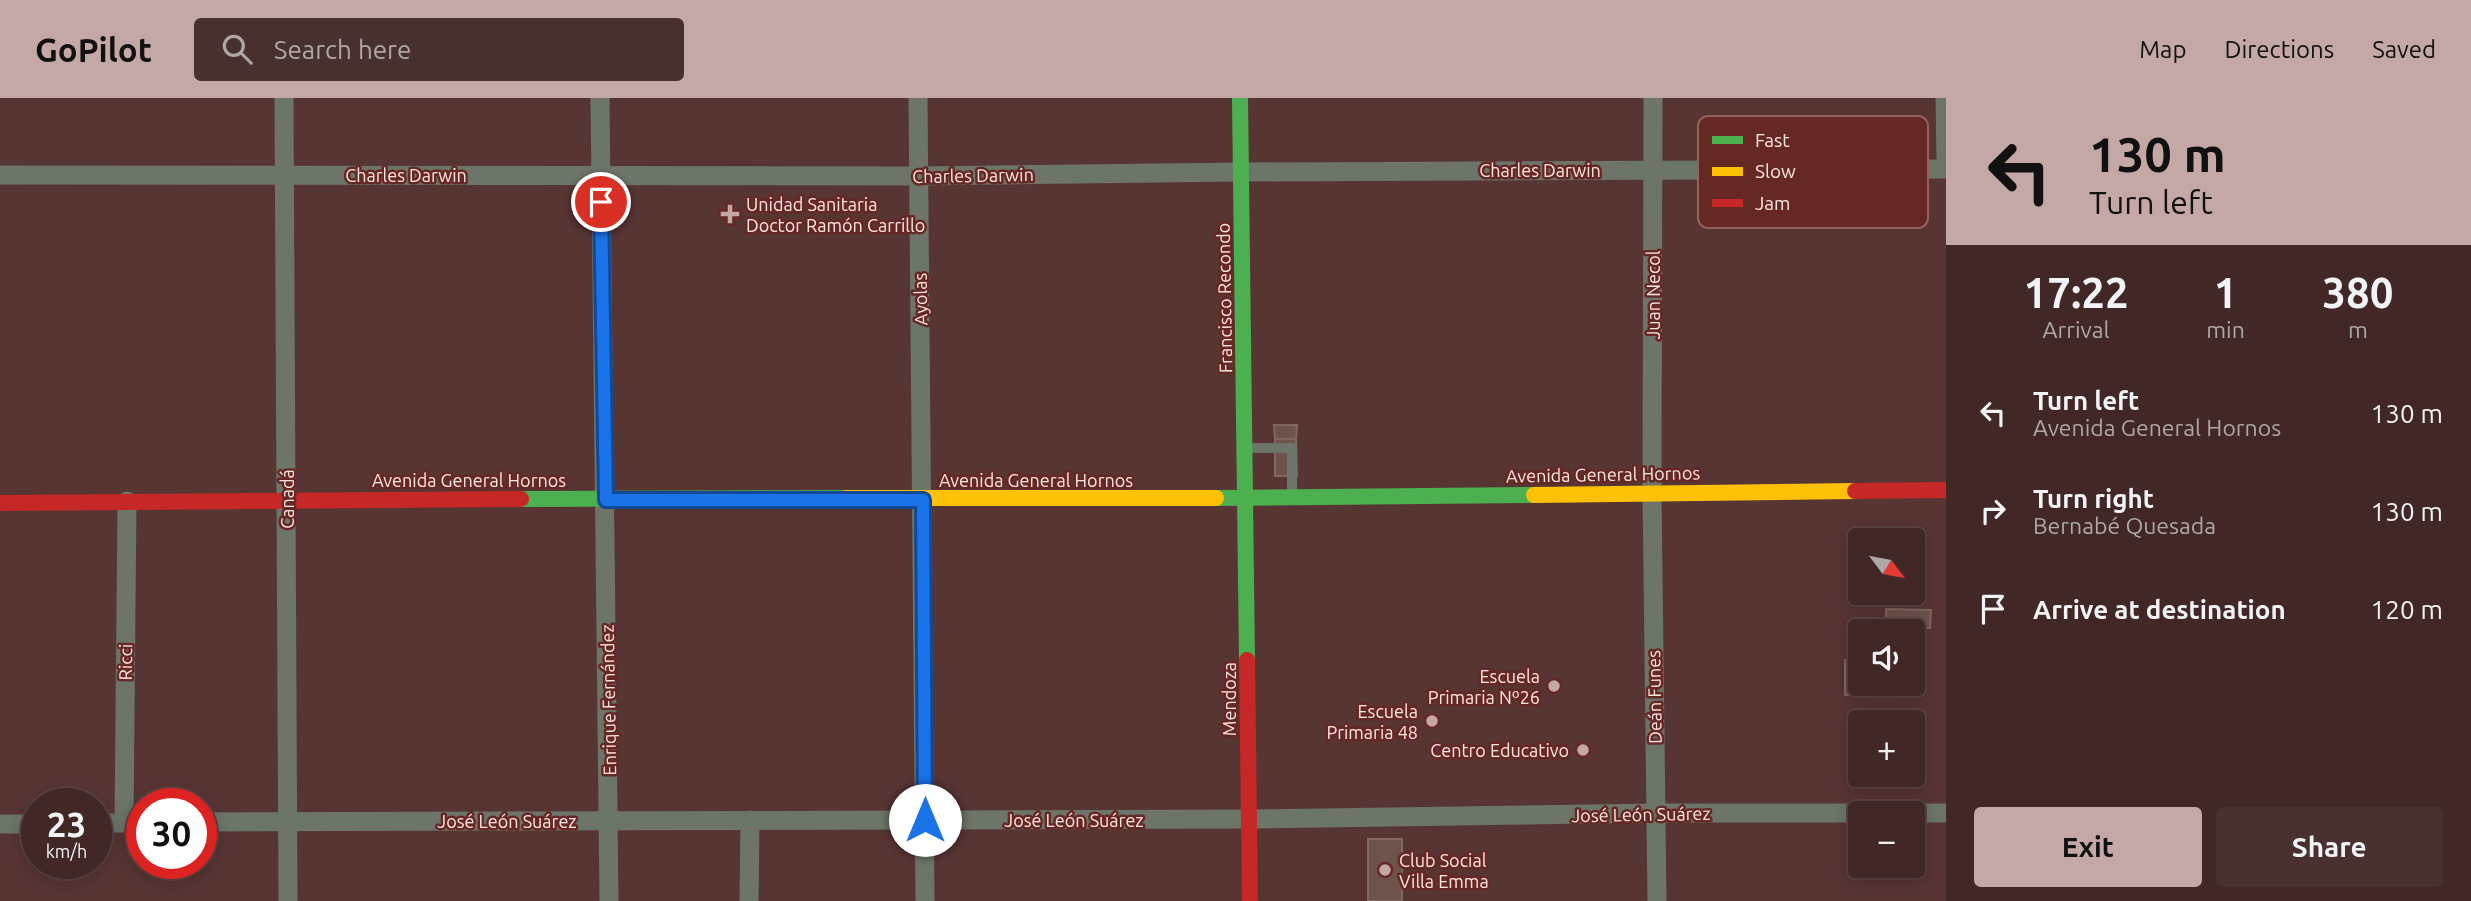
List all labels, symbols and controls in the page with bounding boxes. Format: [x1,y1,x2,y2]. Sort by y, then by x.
search box [194,18,684,81]
icon: search [218,30,256,68]
text: GoPilot [35,31,152,68]
text: Search here [274,35,411,64]
text: Map [2139,36,2186,63]
text: Directions [2224,36,2334,63]
text: Saved [2372,36,2436,63]
legend [1698,116,1928,228]
icon: left [1974,126,2065,217]
text: 130 m [2089,126,2226,181]
text: Fast [1755,129,1790,151]
street label: Charles Darwin [1479,160,1601,180]
text: Slow [1755,160,1796,182]
street label: Charles Darwin [912,164,1034,186]
street label: Charles Darwin [345,165,467,185]
pin [571,172,631,232]
icon: arrive [582,183,620,221]
text: Turn left [2089,184,2213,220]
text: Jam [1755,192,1791,214]
place label: Unidad Sanitaria Doctor Ramón Carrillo [746,194,925,235]
marker: Unidad Sanitaria Doctor Ramón Carrillo [720,204,740,224]
street label: Francisco Recondo [1213,223,1235,373]
street label: Juan Necol [1643,250,1663,340]
text: 17:22 [2024,269,2129,316]
text: 1 [2214,269,2237,316]
text: 380 [2322,269,2393,316]
street label: Ayolas [910,272,930,325]
text: Arrival [2043,317,2110,342]
text: min [2206,317,2245,342]
text: m [2348,317,2368,342]
text: Turn left [2033,386,2139,415]
icon: left [1974,394,2012,432]
text: 130 m [2371,399,2443,428]
text: Avenida General Hornos [2033,415,2281,440]
street label: Avenida General Hornos [1506,462,1700,486]
street label: Canadá [277,469,297,529]
street label: Avenida General Hornos [372,470,566,490]
street label: Avenida General Hornos [939,470,1133,490]
text: Turn right [2033,484,2154,513]
icon: right [1974,492,2012,530]
text: 130 m [2371,497,2443,526]
text: Bernabé Quesada [2033,513,2216,538]
north arrow [1848,528,1925,606]
map controls [1848,528,1925,878]
icon: arrive [1974,590,2012,628]
text: Arrive at destination [2033,595,2286,624]
text: 120 m [2371,595,2443,624]
button: sound [1848,619,1925,696]
street label: Enrique Fernández [597,624,619,776]
street label: Ricci [115,643,135,681]
street label: Deán Funes [1643,650,1665,744]
street label: Mendoza [1219,662,1239,736]
place label: Escuela Primaria Nº26 [1428,666,1540,707]
marker: Escuela Primaria Nº26 [1546,678,1562,694]
place label: Escuela Primaria 48 [1326,701,1418,742]
button: + [1848,710,1925,787]
marker: Escuela Primaria 48 [1424,713,1440,729]
place label: Centro Educativo [1430,740,1569,760]
marker: Centro Educativo [1575,742,1591,758]
position arrow [888,783,962,857]
speed limit sign: 30 [126,788,217,879]
button: − [1848,801,1925,878]
street label: José León Suárez [1571,803,1711,825]
text: 23 [47,804,86,844]
button: Exit [1974,807,2202,887]
button: Share [2216,807,2443,887]
street label: José León Suárez [1004,810,1144,830]
street label: José León Suárez [437,811,577,831]
text: km/h [46,841,87,861]
place label: Club Social Villa Emma [1399,850,1489,891]
marker: Club Social Villa Emma [1377,862,1393,878]

